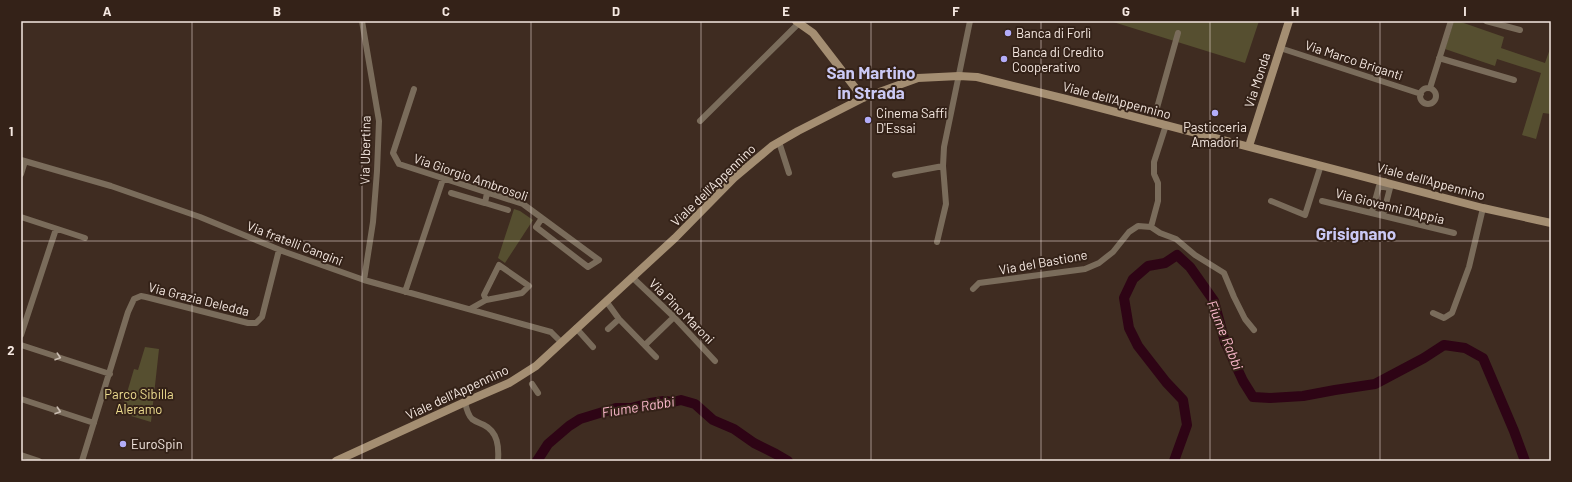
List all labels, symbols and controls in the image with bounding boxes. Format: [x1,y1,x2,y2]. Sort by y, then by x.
text: A [103,3,112,19]
text: B [273,3,281,19]
text: C [442,3,450,19]
text: D [612,3,620,19]
text: E [782,3,790,19]
text: F [952,3,960,19]
text: G [1122,3,1130,19]
text: H [1291,3,1299,19]
text: I [1463,3,1467,19]
place label: Banca di Forlì [1016,25,1091,41]
marker: Banca di Forlì [1003,28,1013,38]
street label: Via Marco Briganti [1303,37,1405,83]
place label: Banca di Credito Cooperativo [1012,44,1104,75]
street label: Via Monda [1241,50,1273,110]
marker: Banca di Credito Cooperativo [999,54,1009,64]
district label: San Martino in Strada [827,62,915,102]
street label: Viale dell'Appennino [1061,78,1173,122]
place label: Cinema Saffi D'Essai [876,105,947,136]
marker: Pasticceria Amadori [1210,108,1220,118]
street label: Via Ubertina [356,115,374,185]
marker: Cinema Saffi D'Essai [863,115,873,125]
place label: Pasticceria Amadori [1183,119,1247,150]
text: 1 [9,123,13,139]
street label: Viale dell'Appennino [667,141,759,229]
street label: Via Giorgio Ambrosoli [412,150,530,204]
street label: Viale dell'Appennino [1375,159,1487,203]
street label: Via Giovanni D'Appia [1334,185,1446,227]
street label: Via fratelli Cangini [245,217,345,269]
district label: Grisignano [1316,223,1396,243]
street label: Via del Bastione [997,246,1089,278]
street label: Via Pino Maroni [646,275,718,347]
street label: Via Grazia Deledda [147,279,251,319]
water label: Fiume Rabbi [1204,298,1247,373]
text: 2 [7,342,15,358]
one-way arrow [55,352,62,361]
street label: Viale dell'Appennino [403,361,511,423]
park label: Parco Sibilla Aleramo [104,386,174,417]
water label: Fiume Rabbi [600,392,676,421]
one-way arrow [54,407,61,415]
place label: EuroSpin [131,436,183,452]
marker: EuroSpin [118,439,128,449]

